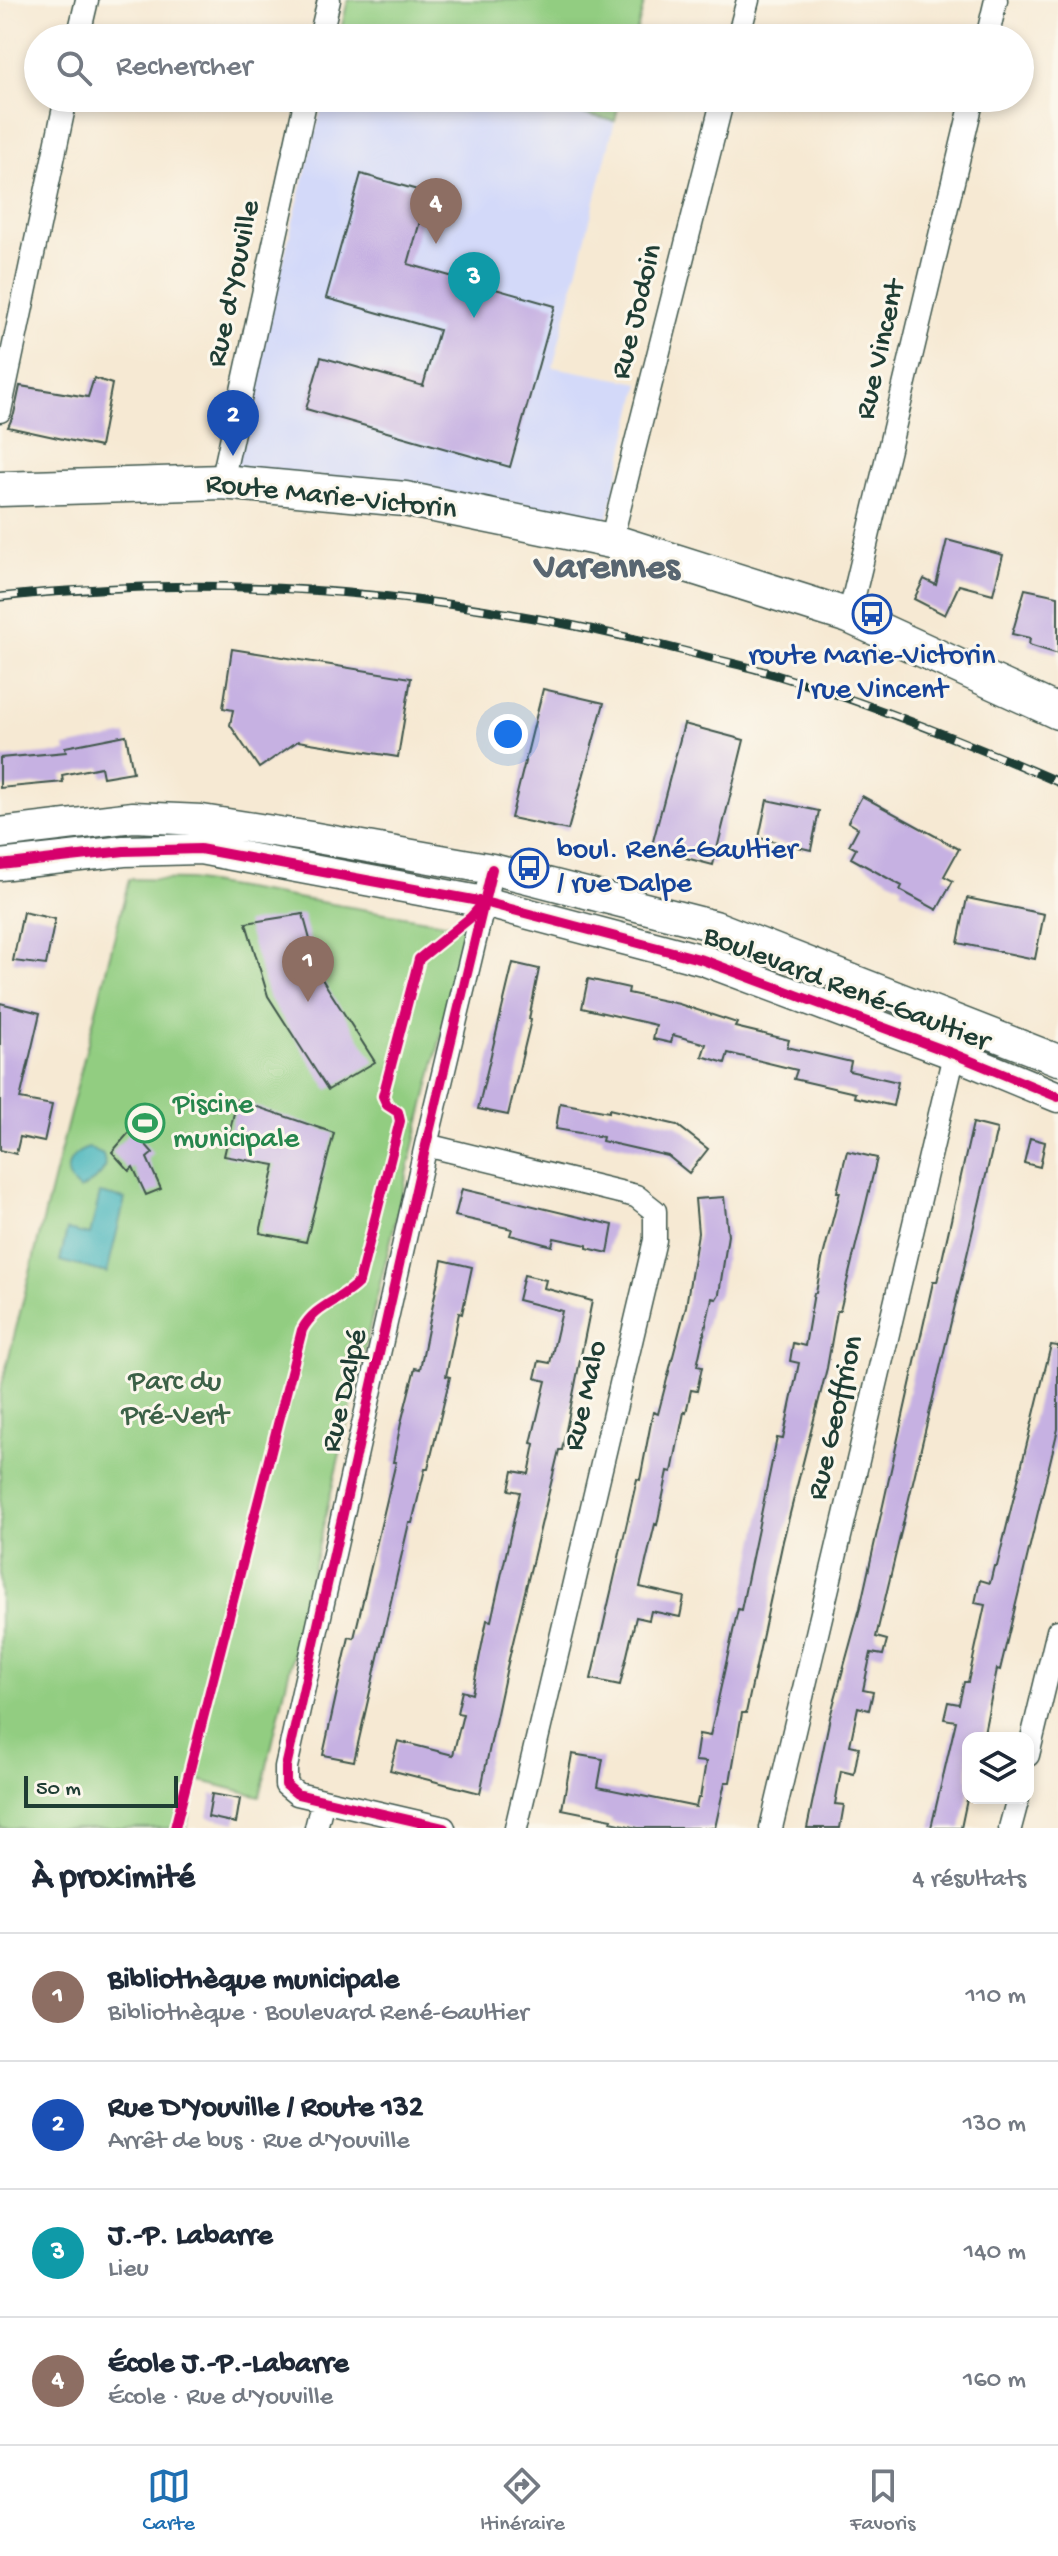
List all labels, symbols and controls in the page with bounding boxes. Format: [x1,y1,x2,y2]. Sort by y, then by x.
search box [24,24,1034,112]
icon: search [52,46,96,90]
text: Rechercher [116,51,252,86]
pin: 4 [410,178,462,244]
street label: Rue d'Youville [200,197,270,371]
street label: Rue Jodoin [604,241,672,383]
pin: 3 [448,252,500,318]
street label: Rue Vincent [849,274,916,423]
pin: 2 [207,390,259,456]
street label: Route Marie-Victorin [204,467,458,529]
district label: Varennes [532,547,682,591]
bus stop icon: route Marie-Victorin / rue Vincent [851,593,893,635]
place label: route Marie-Victorin / rue Vincent [748,640,996,709]
your location [488,714,528,754]
place label: boul. René-Gaultier / rue Dalpe [557,834,799,903]
bus stop icon: boul. René-Gaultier / rue Dalpe [508,847,550,889]
street label: Boulevard René-Gaultier [697,919,996,1062]
pin: 1 [282,936,334,1002]
place label: Piscine municipale [172,1089,300,1158]
sports icon: Piscine municipale [124,1102,166,1144]
street label: Rue Dalpé [315,1325,377,1456]
street label: Rue Geoffrion [801,1332,873,1504]
street label: Rue Malo [557,1337,617,1455]
park label: Parc du Pré-Vert [120,1366,231,1435]
map controls [962,1732,1034,1804]
button: layers [962,1732,1034,1804]
scale bar [24,1772,178,1808]
text: 50 m [36,1777,81,1803]
text: À proximité [32,1860,195,1900]
text: 4 résultats [912,1865,1026,1896]
text: Bibliothèque municipale [108,1964,399,1999]
text: 1 [53,1982,63,2013]
text: 110 m [966,1982,1026,2013]
text: Bibliothèque · Boulevard René-Gaultier [108,1999,528,2030]
text: Rue D'Youville / Route 132 [108,2092,424,2127]
text: 2 [52,2110,64,2141]
text: 130 m [963,2110,1026,2141]
text: Arrêt de bus · Rue d'Youville [108,2127,410,2158]
text: J.-P. Labarre [108,2220,273,2255]
text: 3 [51,2238,65,2269]
text: 140 m [964,2238,1026,2269]
text: Lieu [108,2255,149,2286]
text: École J.-P.-Labarre [108,2348,349,2383]
text: 4 [52,2366,64,2397]
text: 160 m [963,2366,1026,2397]
text: École · Rue d'Youville [108,2383,333,2414]
tab: Carte [143,2464,195,2538]
tab: Itinéraire [480,2464,565,2538]
tab: Favoris [850,2464,915,2538]

